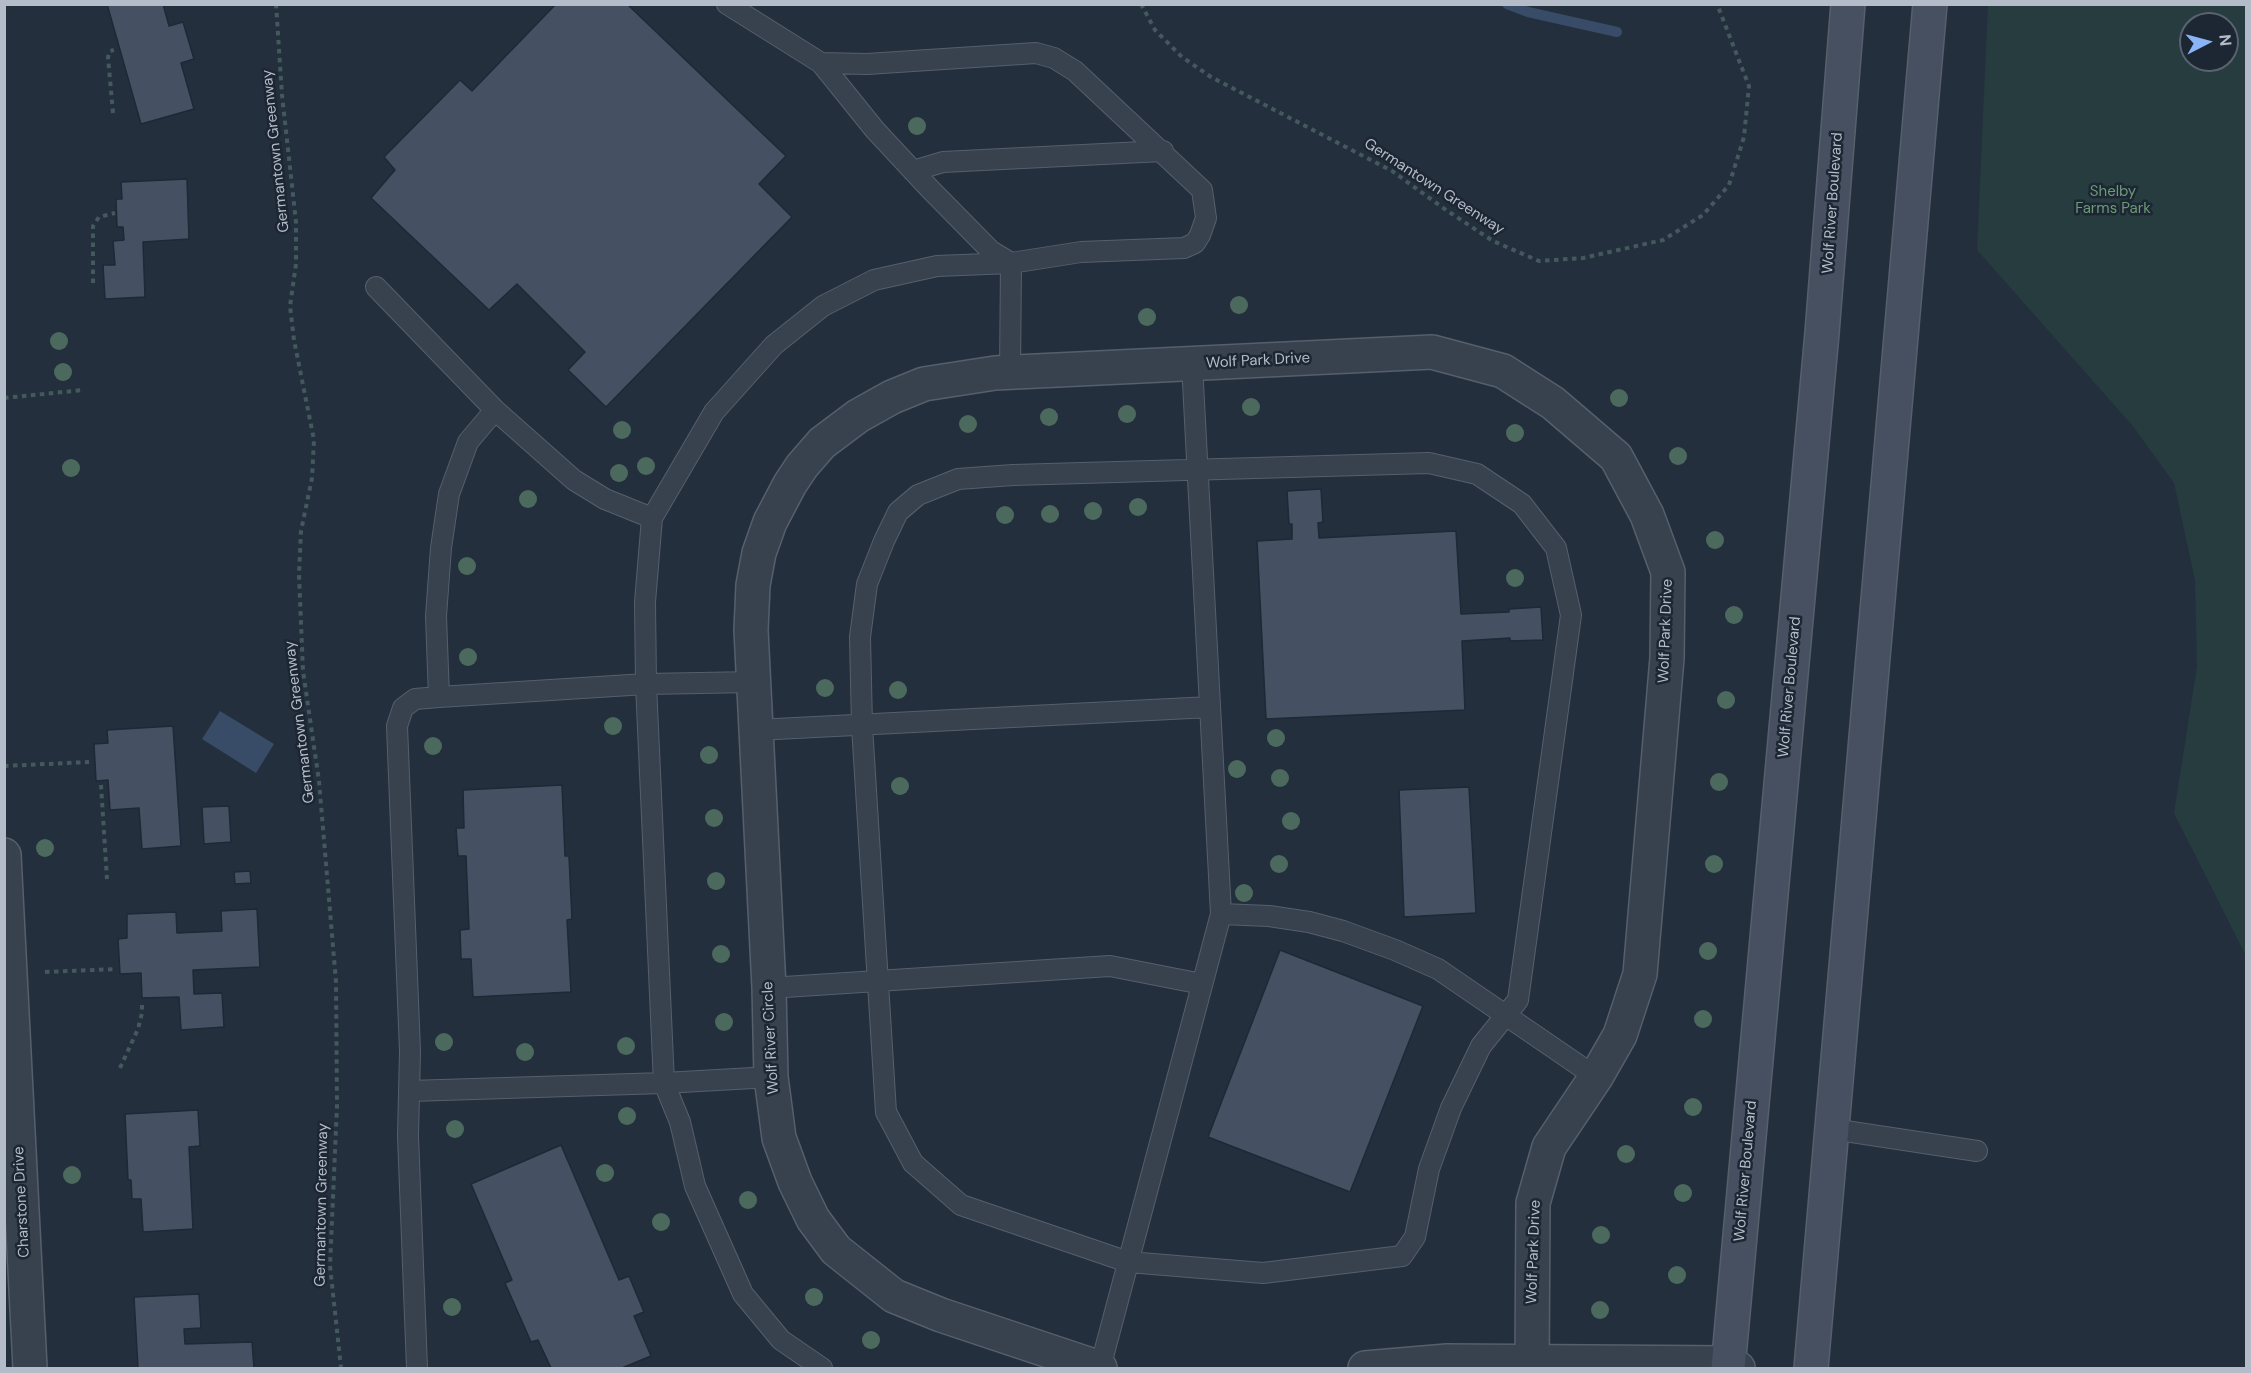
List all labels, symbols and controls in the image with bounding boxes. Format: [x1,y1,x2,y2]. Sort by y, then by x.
north arrow [2179,12,2239,72]
text: N [2214,33,2236,47]
street label: Germantown Greenway [258,69,294,233]
street label: Wolf River Boulevard [1819,132,1847,274]
street label: Germantown Greenway [1360,135,1508,239]
park label: Shelby Farms Park [2075,183,2151,218]
street label: Wolf Park Drive [1205,349,1311,373]
street label: Wolf Park Drive [1655,579,1677,683]
street label: Wolf River Boulevard [1775,616,1805,758]
street label: Germantown Greenway [281,640,319,804]
street label: Wolf River Circle [759,981,783,1095]
street label: Wolf River Boulevard [1731,1100,1761,1242]
street label: Germantown Greenway [312,1123,332,1287]
street label: Charstone Drive [10,1146,34,1258]
street label: Wolf Park Drive [1523,1200,1545,1304]

